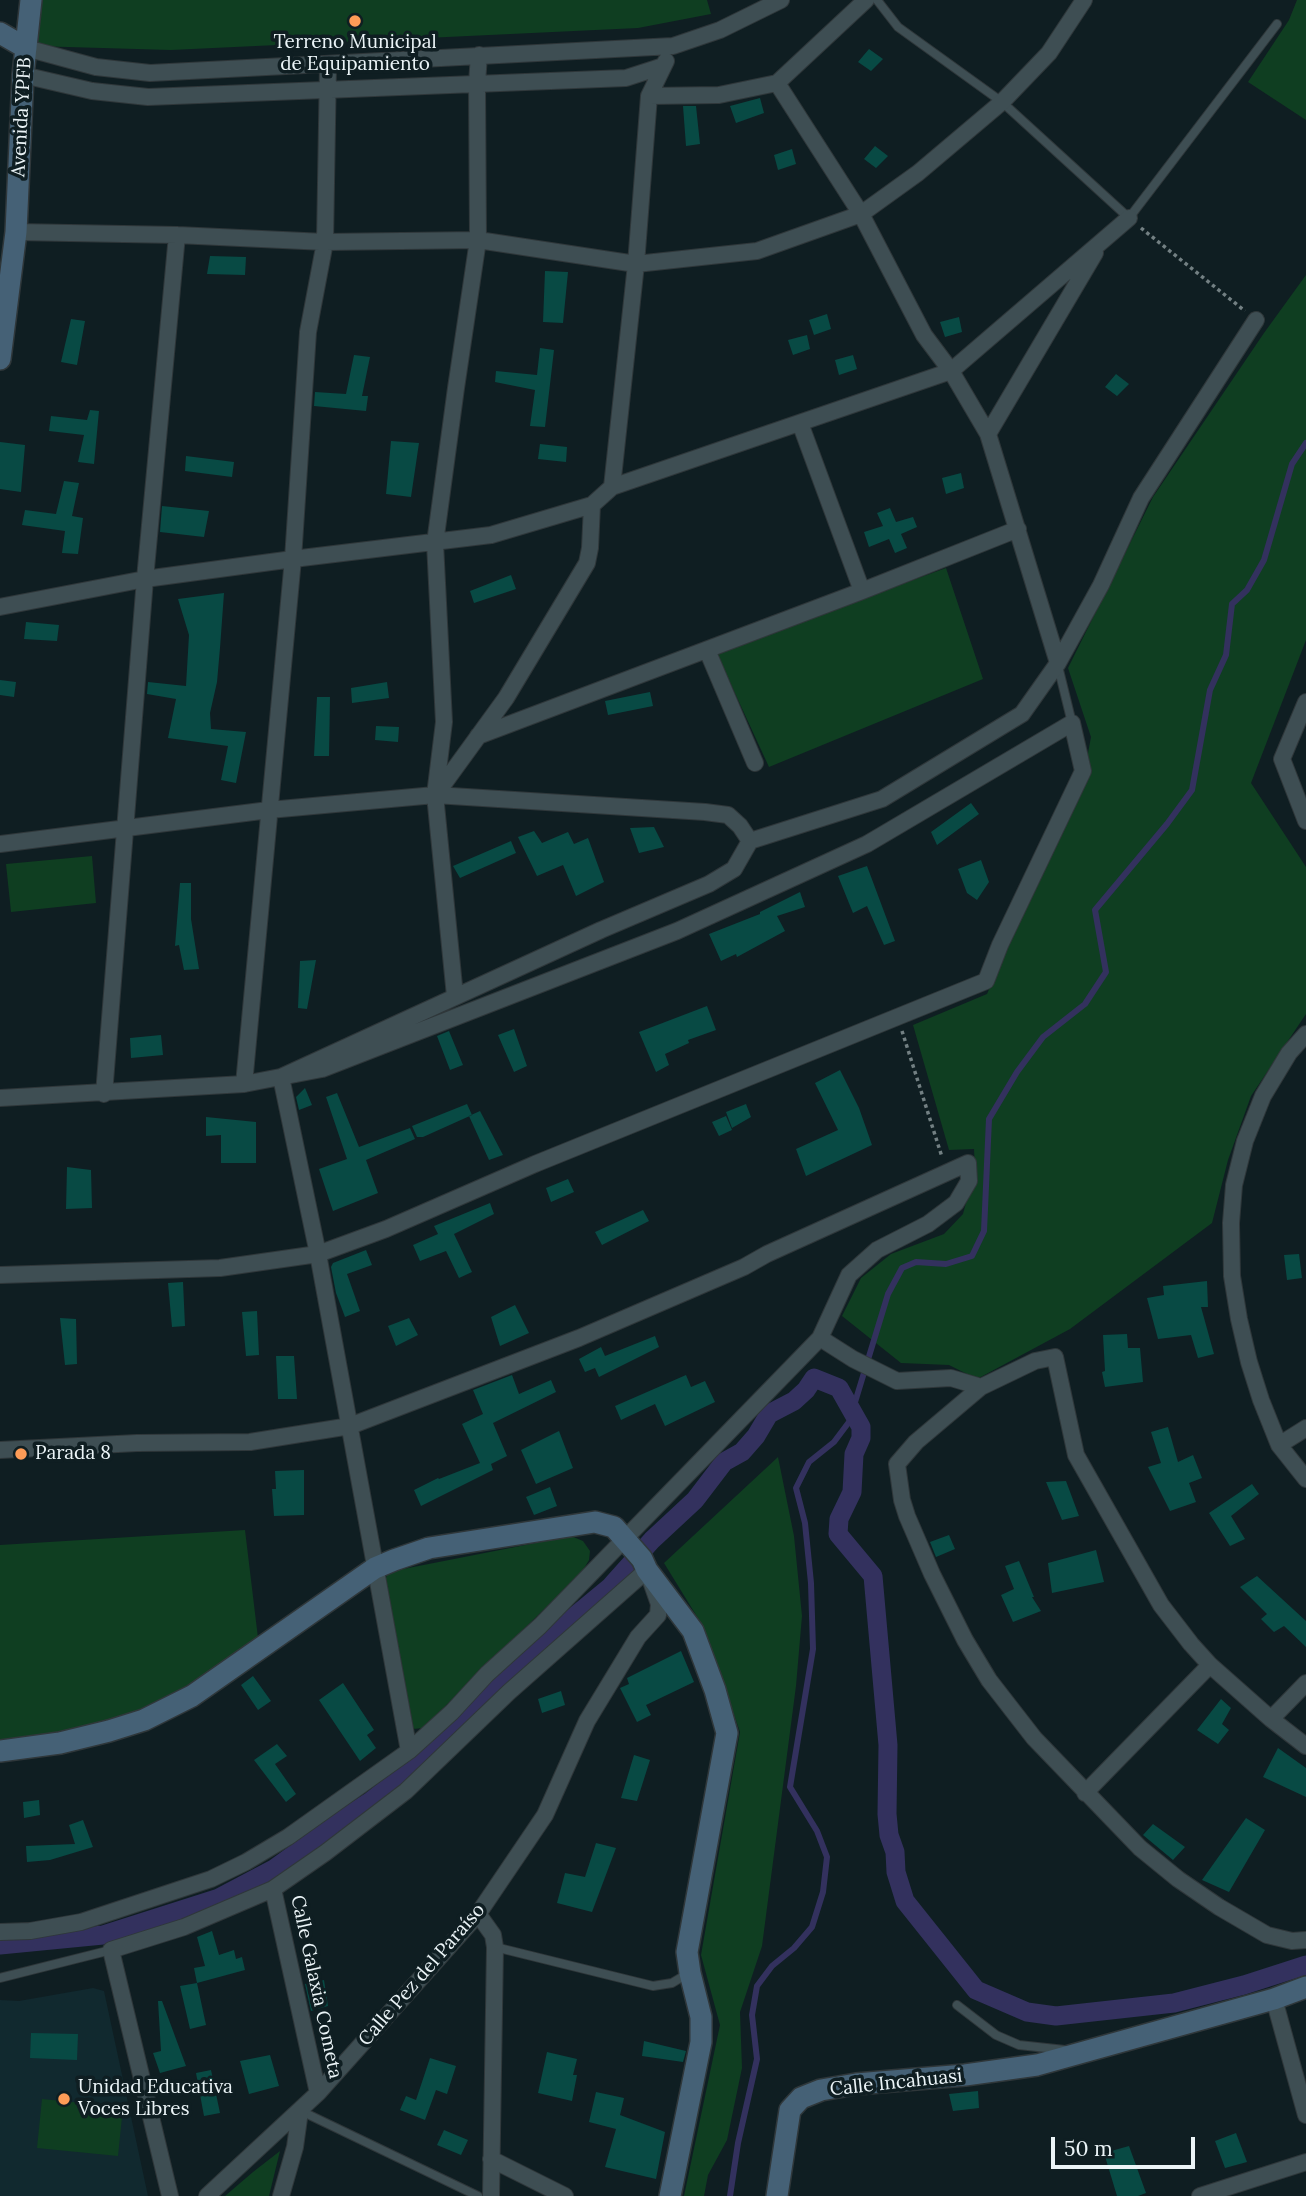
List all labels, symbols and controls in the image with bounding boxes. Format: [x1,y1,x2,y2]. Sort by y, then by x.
marker: Terreno Municipal de Equipamiento [347,13,363,29]
place label: Terreno Municipal de Equipamiento [273,32,437,76]
street label: Avenida YPFB [7,56,37,178]
place label: Parada 8 [35,1443,111,1465]
marker: Parada 8 [13,1446,29,1462]
street label: Calle Galaxia Cometa [285,1893,347,2081]
street label: Calle Pez del Paraíso [354,1899,490,2051]
street label: Calle Incahuasi [829,2065,963,2101]
place label: Unidad Educativa Voces Libres [78,2077,233,2121]
marker: Unidad Educativa Voces Libres [56,2091,72,2107]
scale bar [1054,2122,1198,2166]
text: 50 m [1064,2135,1113,2162]

